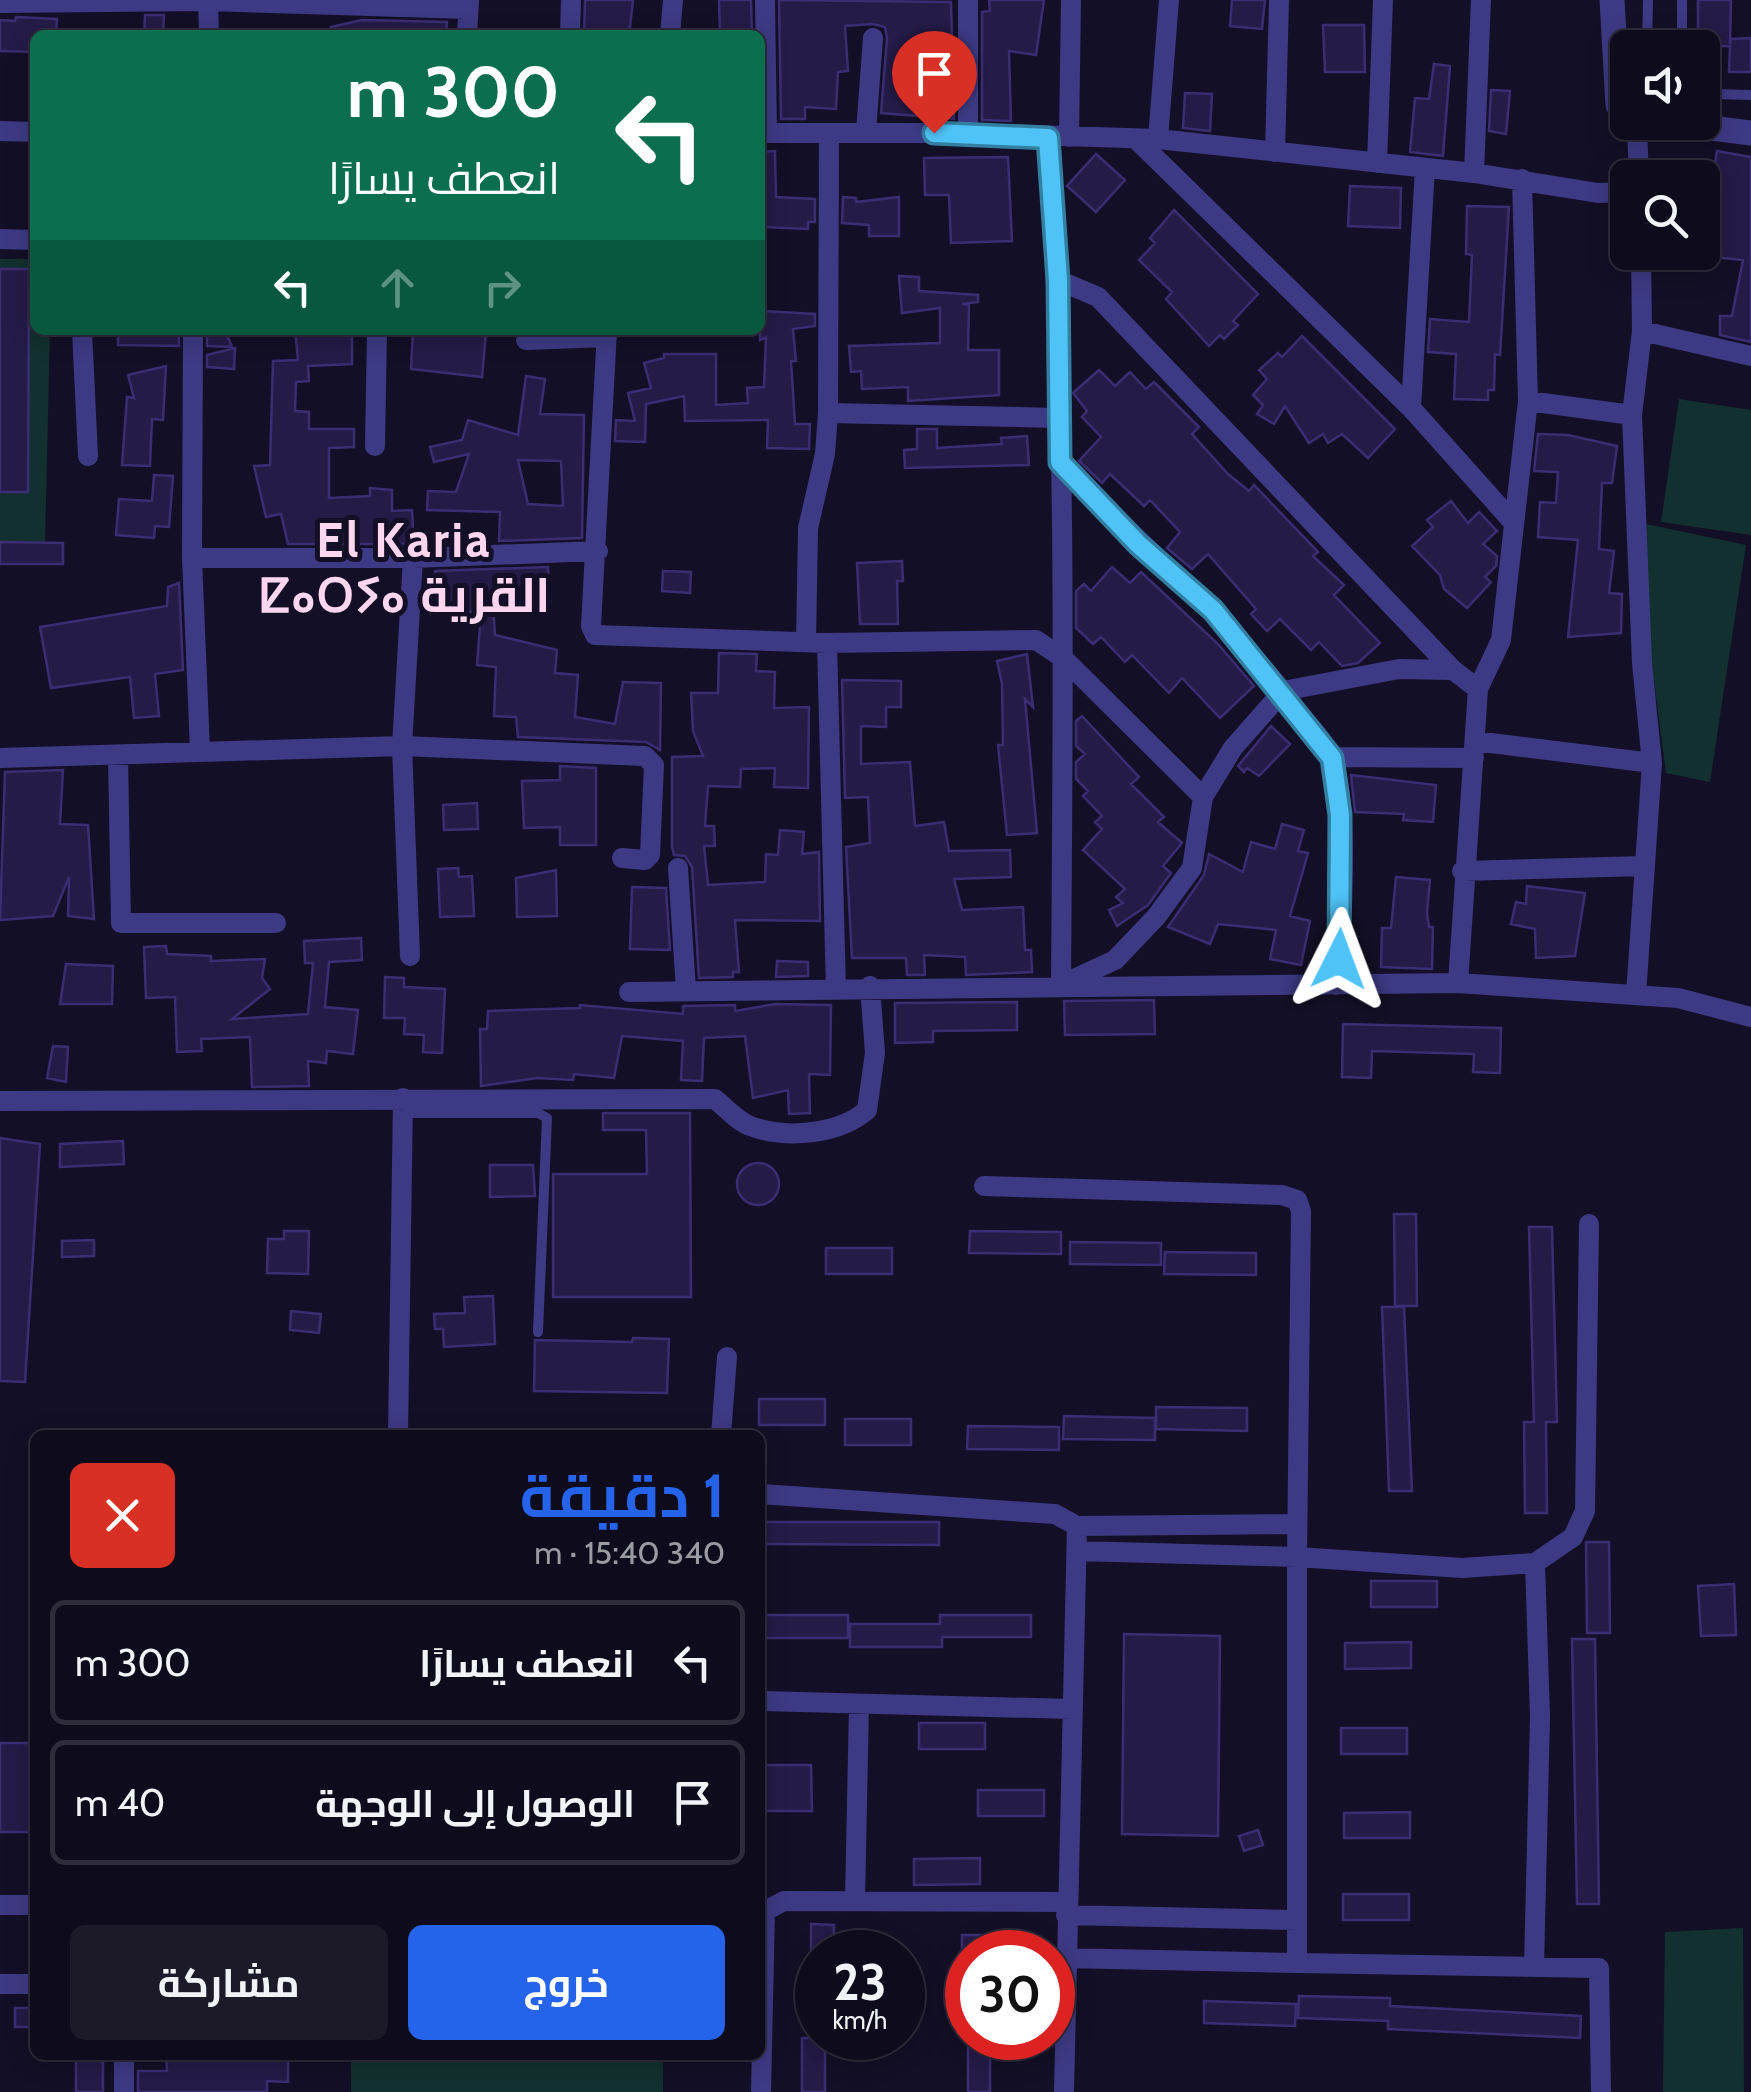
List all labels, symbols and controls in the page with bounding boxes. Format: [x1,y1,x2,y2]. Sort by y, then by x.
map controls [1610,30,1720,270]
button: sound [1610,30,1720,140]
pin [892,31,977,134]
icon: arrive [907,46,962,101]
text: 300 m [347,49,560,135]
icon: left [595,70,725,200]
text: انعطف يسارًا [328,151,560,205]
button: search [1610,160,1720,270]
icon: left [265,260,320,315]
icon: ahead [370,260,425,315]
icon: right [475,260,530,315]
district label: El Karia ⵇⴰⵔⵢⴰ القرية [258,511,550,624]
position arrow [1287,907,1391,1011]
text: 1 دقيقة [520,1459,725,1532]
button: close [70,1463,175,1568]
text: 340 m · 15:40 [534,1533,725,1572]
icon: left [665,1635,720,1690]
text: 300 m [75,1639,191,1686]
text: انعطف يسارًا [419,1640,635,1687]
icon: arrive [665,1775,720,1830]
text: 40 m [75,1779,165,1826]
text: الوصول إلى الوجهة [315,1780,635,1827]
button: مشاركة [70,1925,388,2040]
button: خروج [408,1925,725,2040]
speed limit sign: 30 [945,1930,1075,2060]
text: 23 [833,1952,887,2013]
text: km/h [833,2005,887,2035]

